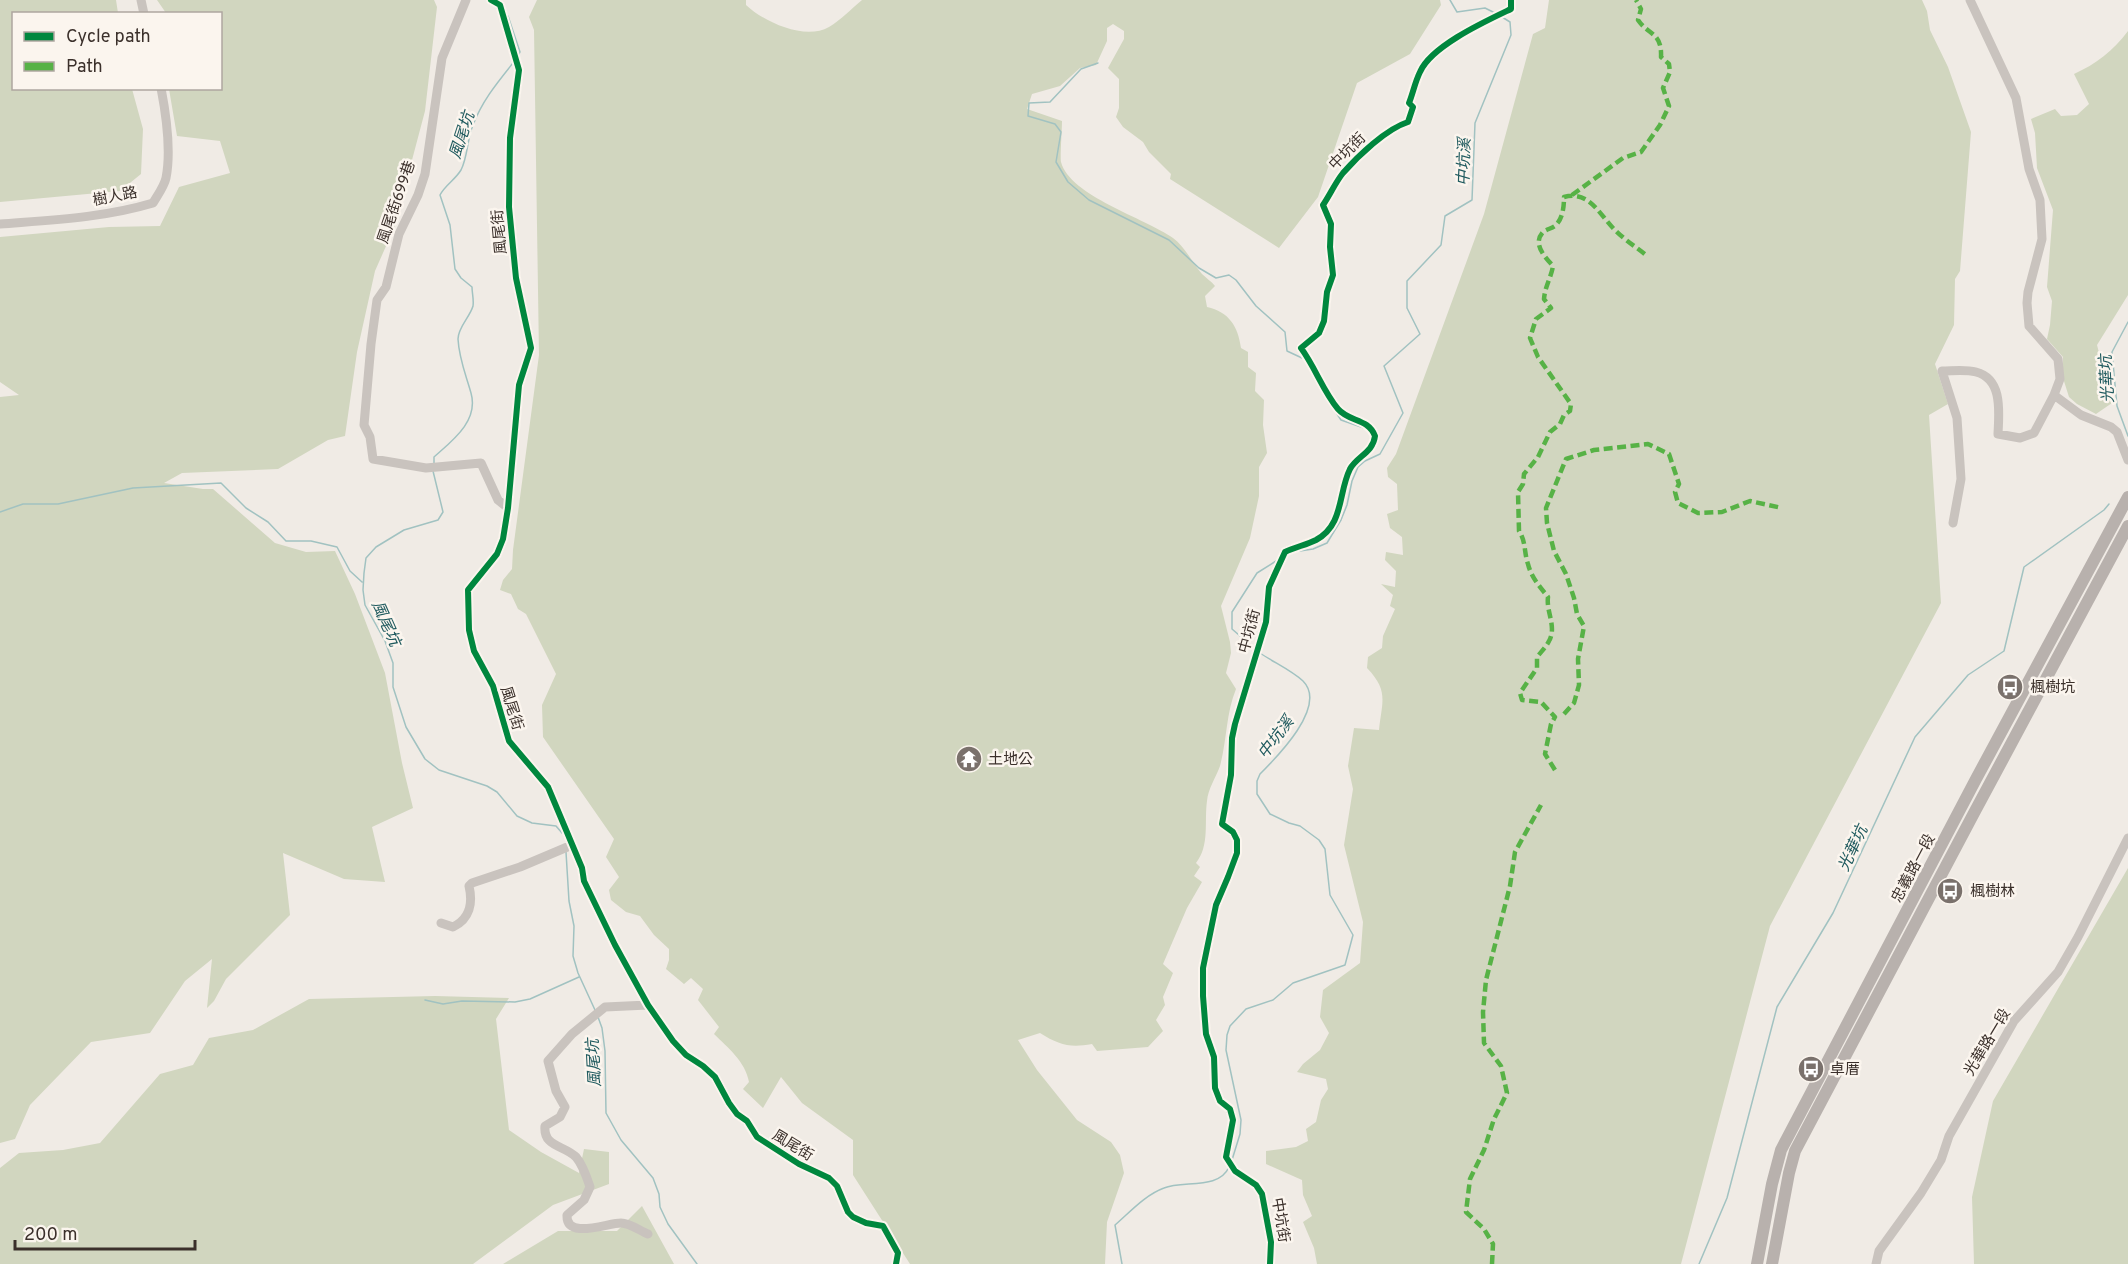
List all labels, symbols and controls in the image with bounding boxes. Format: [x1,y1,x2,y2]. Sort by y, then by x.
legend [12,12,222,90]
text: Cycle path [66,26,151,49]
text: Path [66,56,103,79]
water label: 風尾坑 [446,108,480,162]
street label: 中坑街 [1325,129,1371,175]
water label: 中坑溪 [1454,136,1476,186]
street label: 風尾街699巷 [374,159,420,246]
street label: 樹人路 [91,183,139,211]
street label: 風尾街 [489,209,512,255]
water label: 光華坑 [2097,352,2119,403]
water label: 風尾坑 [366,598,405,652]
street label: 中坑街 [1234,607,1265,656]
bus stop icon: 楓樹坑 [1995,672,2025,702]
place label: 楓樹坑 [2030,678,2075,698]
street label: 風尾街 [495,684,526,733]
water label: 中坑溪 [1254,711,1300,763]
temple icon: 土地公 [954,744,984,774]
place label: 土地公 [988,751,1033,770]
water label: 光華坑 [1835,821,1874,875]
street label: 忠義路一段 [1888,831,1940,906]
bus stop icon: 楓樹林 [1935,876,1965,906]
place label: 楓樹林 [1970,882,2015,902]
street label: 光華路一段 [1961,1006,2016,1080]
water label: 風尾坑 [584,1036,606,1087]
bus stop icon: 卓厝 [1796,1054,1826,1084]
place label: 卓厝 [1830,1061,1860,1080]
street label: 風尾街 [768,1127,816,1166]
street label: 中坑街 [1267,1196,1293,1244]
scale bar [15,1213,195,1251]
text: 200 m [24,1224,77,1247]

